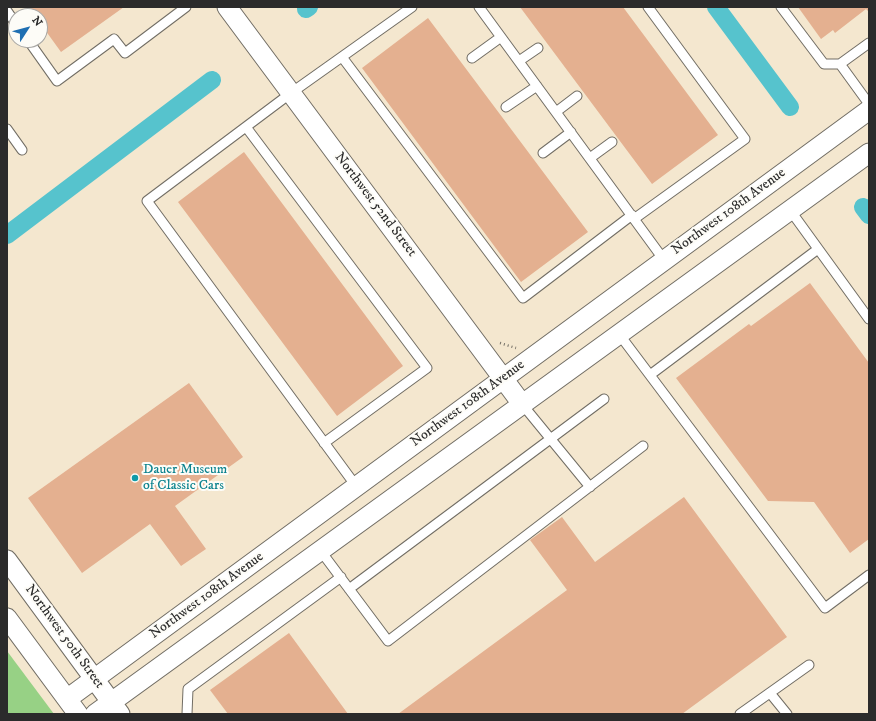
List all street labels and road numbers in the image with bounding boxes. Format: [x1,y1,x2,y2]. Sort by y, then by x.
street label: Northwest 52nd Street [330,150,420,260]
street label: Northwest 108th Avenue [669,165,789,259]
street label: Northwest 108th Avenue [408,357,528,451]
street label: Northwest 108th Avenue [147,549,267,643]
street label: Northwest 50th Street [21,582,107,692]

